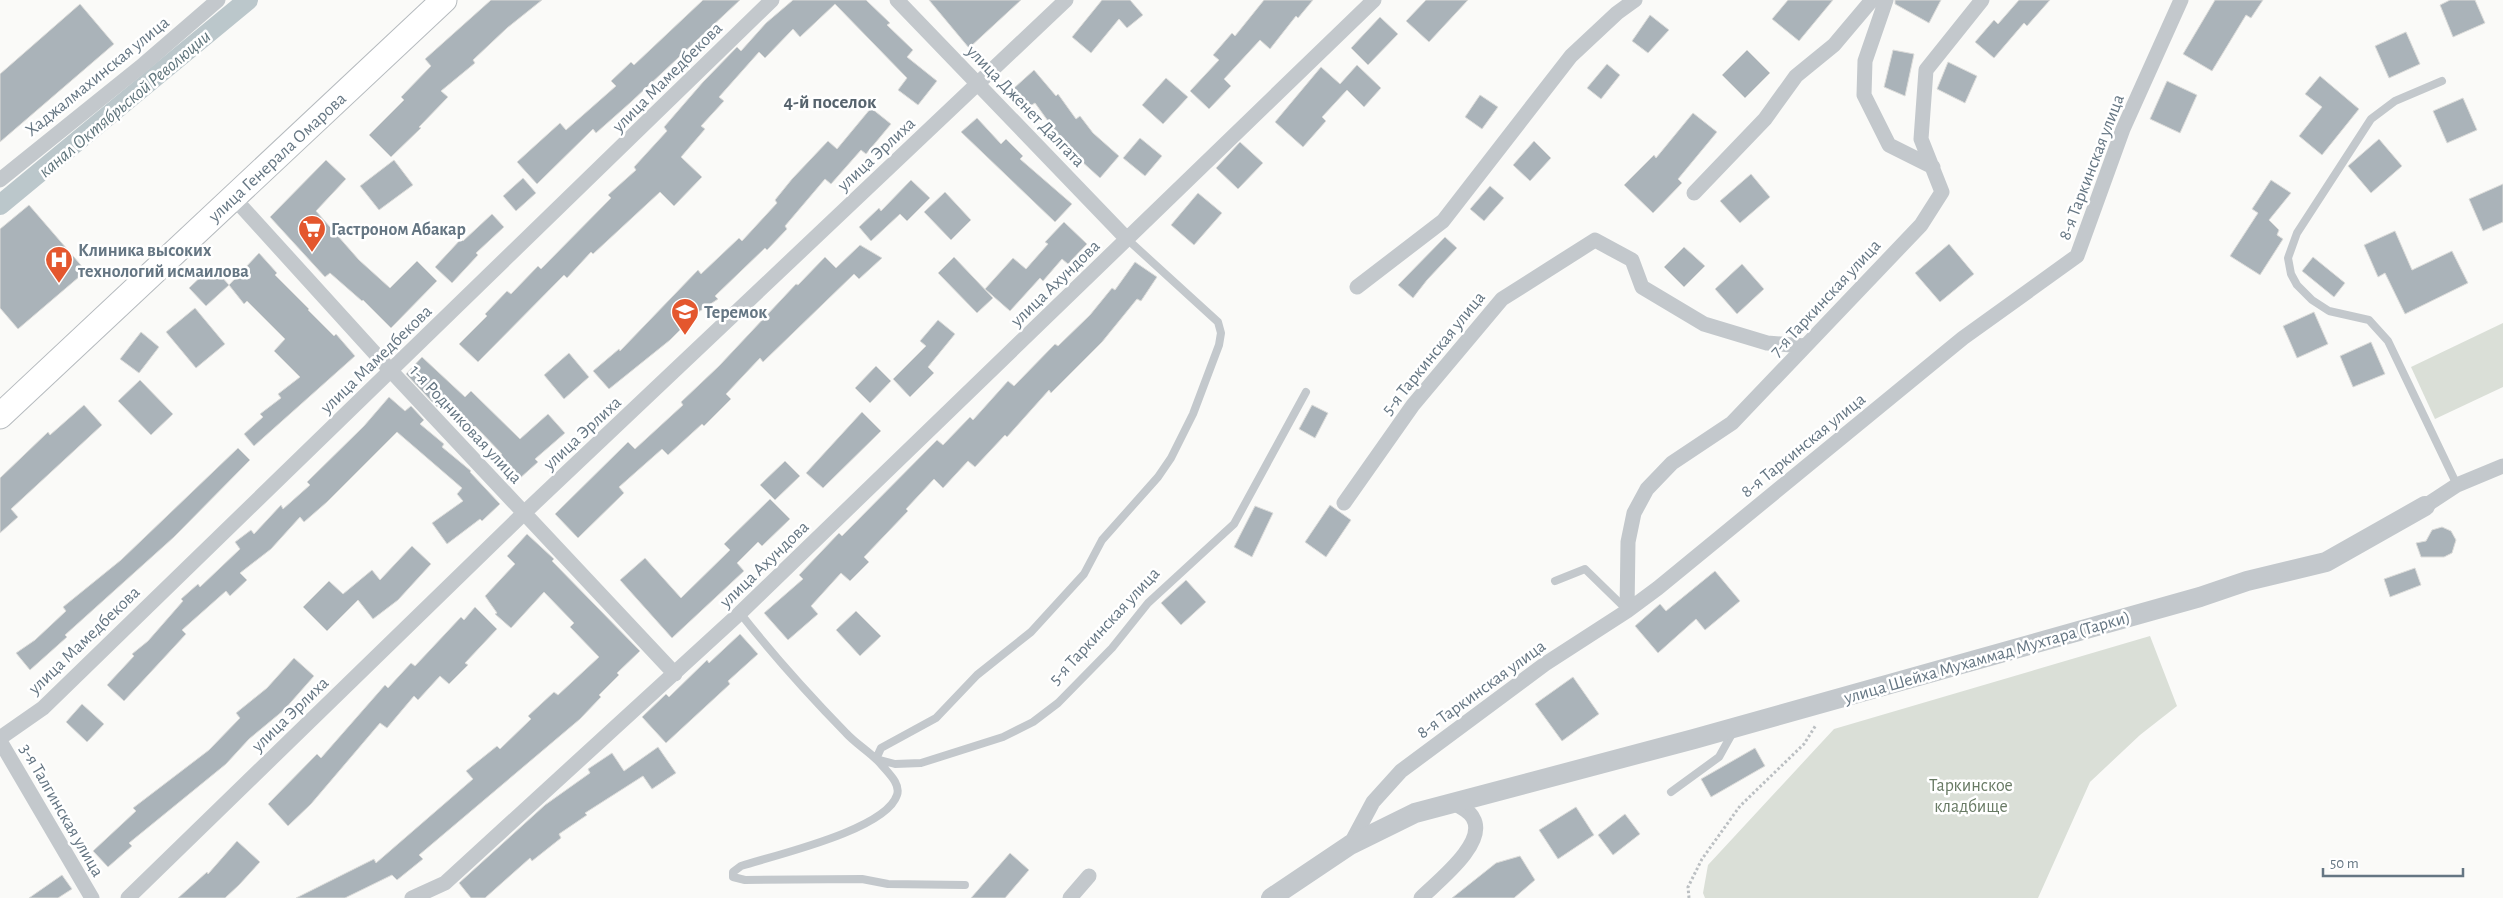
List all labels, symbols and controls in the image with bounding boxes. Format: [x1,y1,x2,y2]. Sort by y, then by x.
street label: Хаджалмахинская улица [22,13,173,140]
street label: улица Мамедбекова [608,19,726,137]
water label: канал Октябрьской Революции [35,27,214,181]
street label: улица Дженет Далгата [962,42,1088,171]
street label: улица Генерала Омарова [205,90,350,227]
street label: 8-я Таркинская улица [2056,92,2128,243]
district label: 4-й поселок [784,93,877,112]
street label: улица Эрлиха [834,114,919,196]
supermarket icon: Гастроном Абакар [297,214,327,253]
place label: Гастроном Абакар [331,221,466,239]
street label: улица Ахундова [1007,237,1104,331]
street label: 7-я Таркинская улица [1767,237,1885,361]
place label: Клиника высоких технологий исмаилова [77,242,249,281]
hospital icon: Клиника высоких технологий исмаилова [44,245,74,284]
street label: 5-я Таркинская улица [1379,288,1489,419]
school or university icon: Теремок [670,297,700,336]
street label: улица Мамедбекова [316,301,436,418]
place label: Теремок [704,304,767,322]
street label: 1-я Родниковая улица [406,362,525,488]
street label: 8-я Таркинская улица [1738,390,1869,501]
street label: улица Эрлиха [540,393,625,475]
street label: улица Ахундова [716,518,813,612]
street label: 5-я Таркинская улица [1046,565,1164,689]
street label: улица Мамедбекова [24,582,144,699]
street label: улица Шейха Мухаммад Мухтара (Тарки) [1841,608,2132,708]
street label: 8-я Таркинская улица [1414,637,1549,742]
street label: улица Эрлиха [248,674,333,756]
street label: 3-я Талгинская улица [16,741,107,880]
park label: Таркинское кладбище [1929,777,2013,816]
scale bar [2323,846,2463,878]
text: 50 m [2330,856,2359,871]

